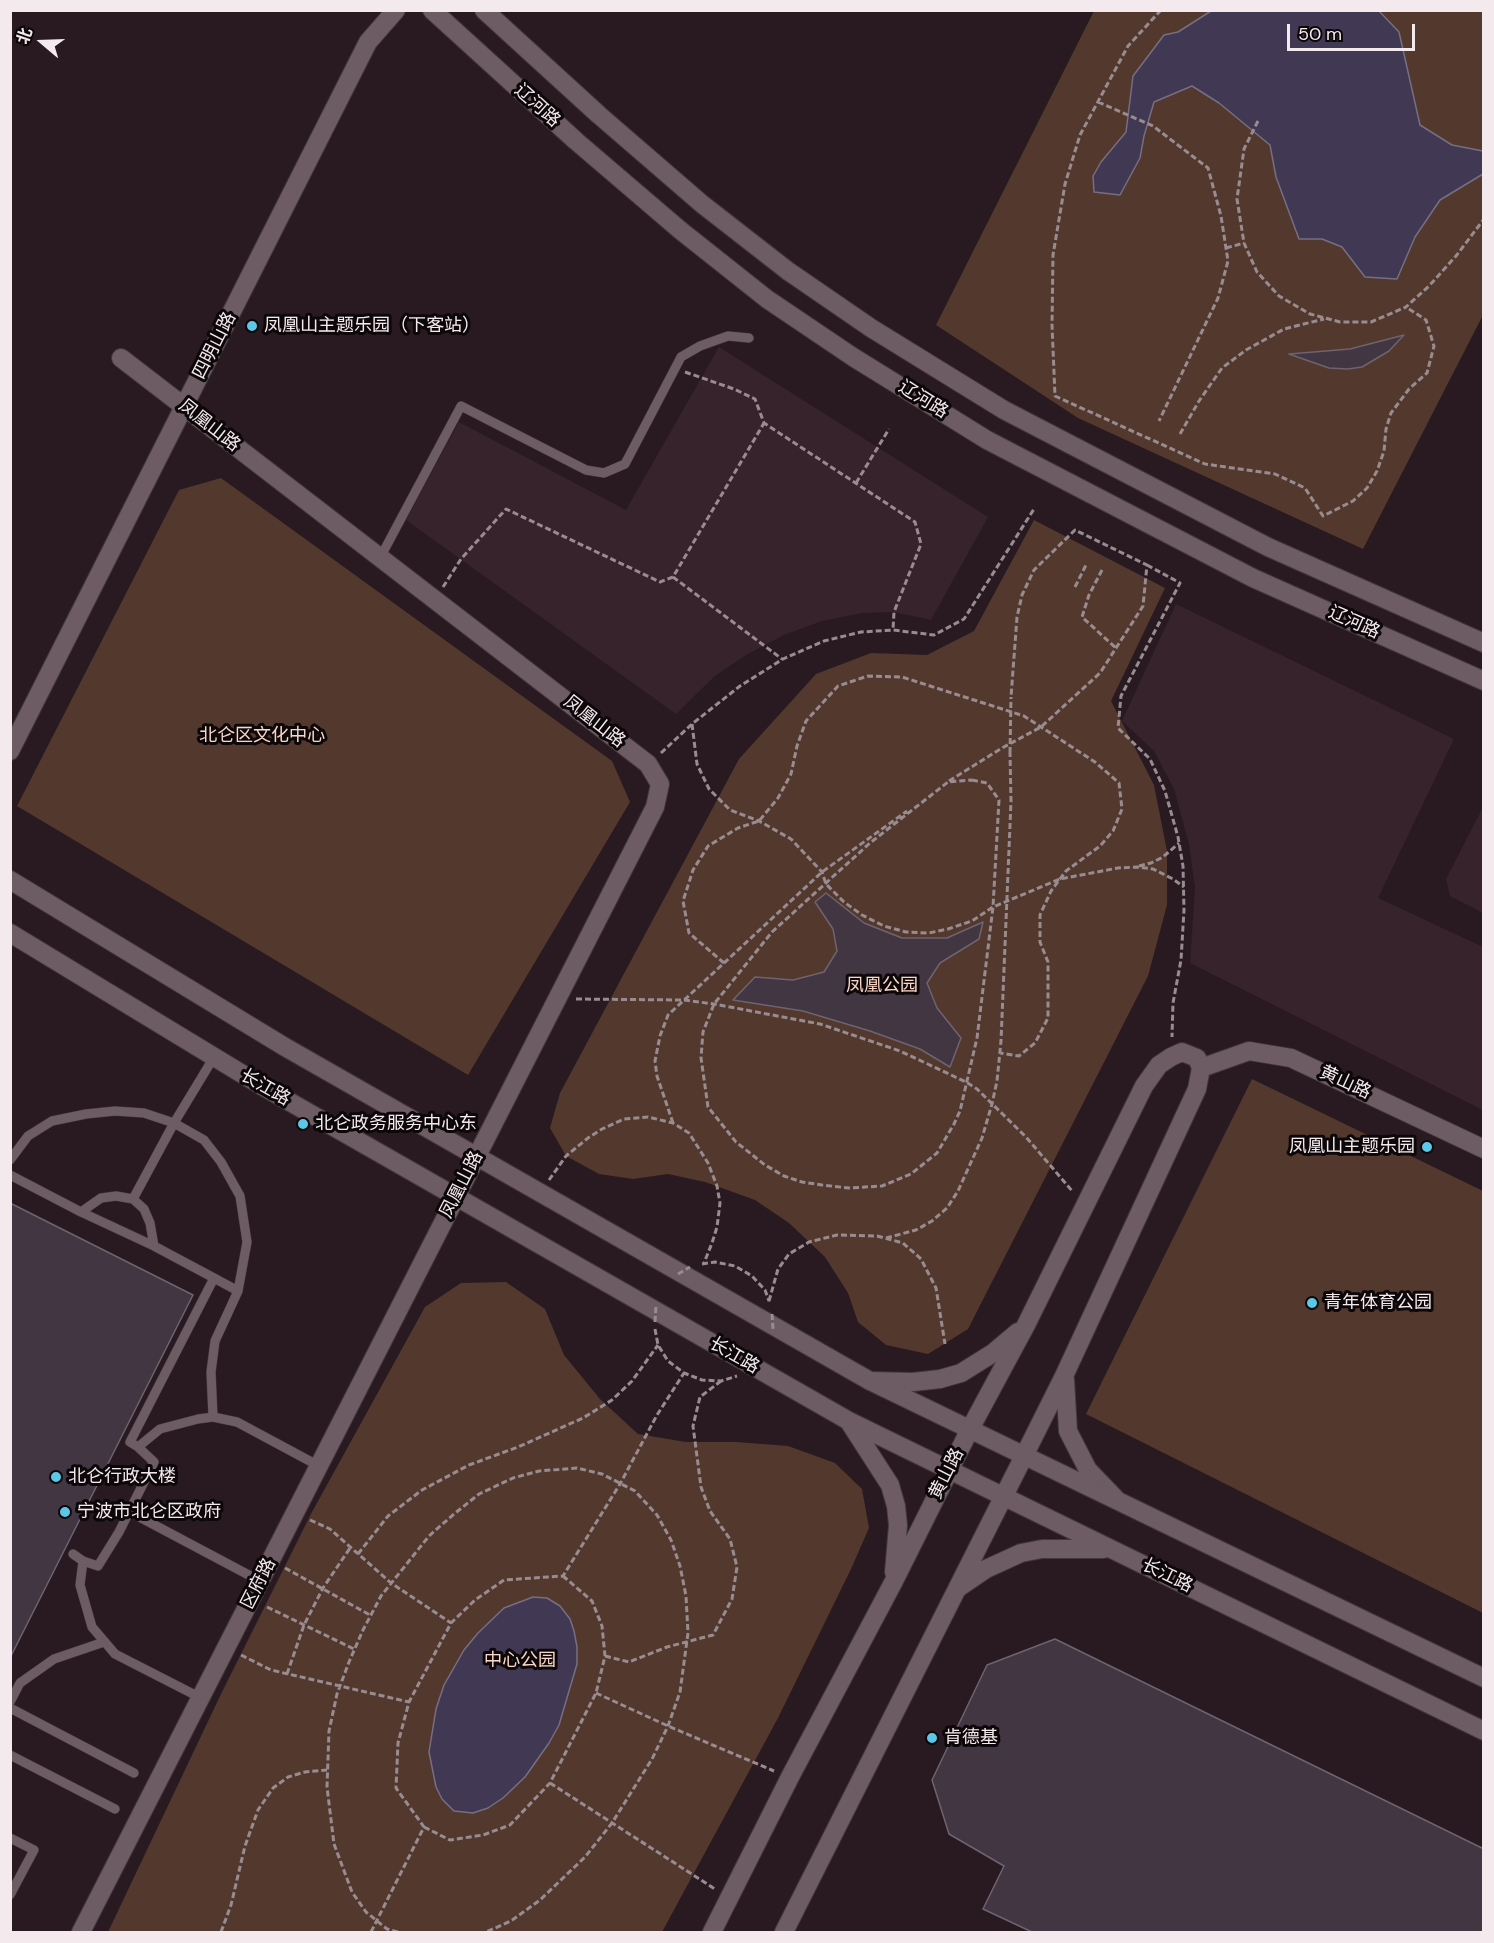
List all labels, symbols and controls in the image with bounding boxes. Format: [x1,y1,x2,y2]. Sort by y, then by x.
north arrow [12,12,72,72]
scale bar [1290,12,1418,50]
text: 50 m [1298,22,1342,46]
text: 北 [12,25,37,47]
street label: 辽河路 [510,80,564,132]
street label: 四明山路 [189,309,241,383]
place label: 凤凰山主题乐园（下客站） [264,315,480,337]
marker: 凤凰山主题乐园（下客站） [245,319,259,333]
street label: 辽河路 [894,377,952,423]
street label: 凤凰山路 [174,395,244,457]
street label: 辽河路 [1325,602,1383,644]
street label: 凤凰山路 [559,691,629,753]
park label: 北仑区文化中心 [199,725,325,747]
park label: 凤凰公园 [846,975,918,997]
street label: 黄山路 [1316,1062,1374,1104]
street label: 长江路 [236,1065,294,1111]
place label: 北仑政务服务中心东 [315,1113,477,1135]
marker: 北仑政务服务中心东 [296,1117,310,1131]
place label: 凤凰山主题乐园 [1289,1136,1415,1158]
marker: 凤凰山主题乐园 [1420,1140,1434,1154]
street label: 凤凰山路 [436,1148,488,1222]
place label: 青年体育公园 [1324,1292,1432,1314]
marker: 青年体育公园 [1305,1296,1319,1310]
street label: 长江路 [705,1333,763,1379]
street label: 黄山路 [925,1445,969,1503]
place label: 北仑行政大楼 [68,1466,176,1488]
marker: 北仑行政大楼 [49,1470,63,1484]
place label: 宁波市北仑区政府 [77,1501,221,1523]
marker: 宁波市北仑区政府 [58,1505,72,1519]
street label: 长江路 [1138,1554,1196,1598]
street label: 区府路 [237,1555,281,1613]
park label: 中心公园 [484,1650,556,1672]
place label: 肯德基 [944,1727,998,1749]
marker: 肯德基 [925,1731,939,1745]

